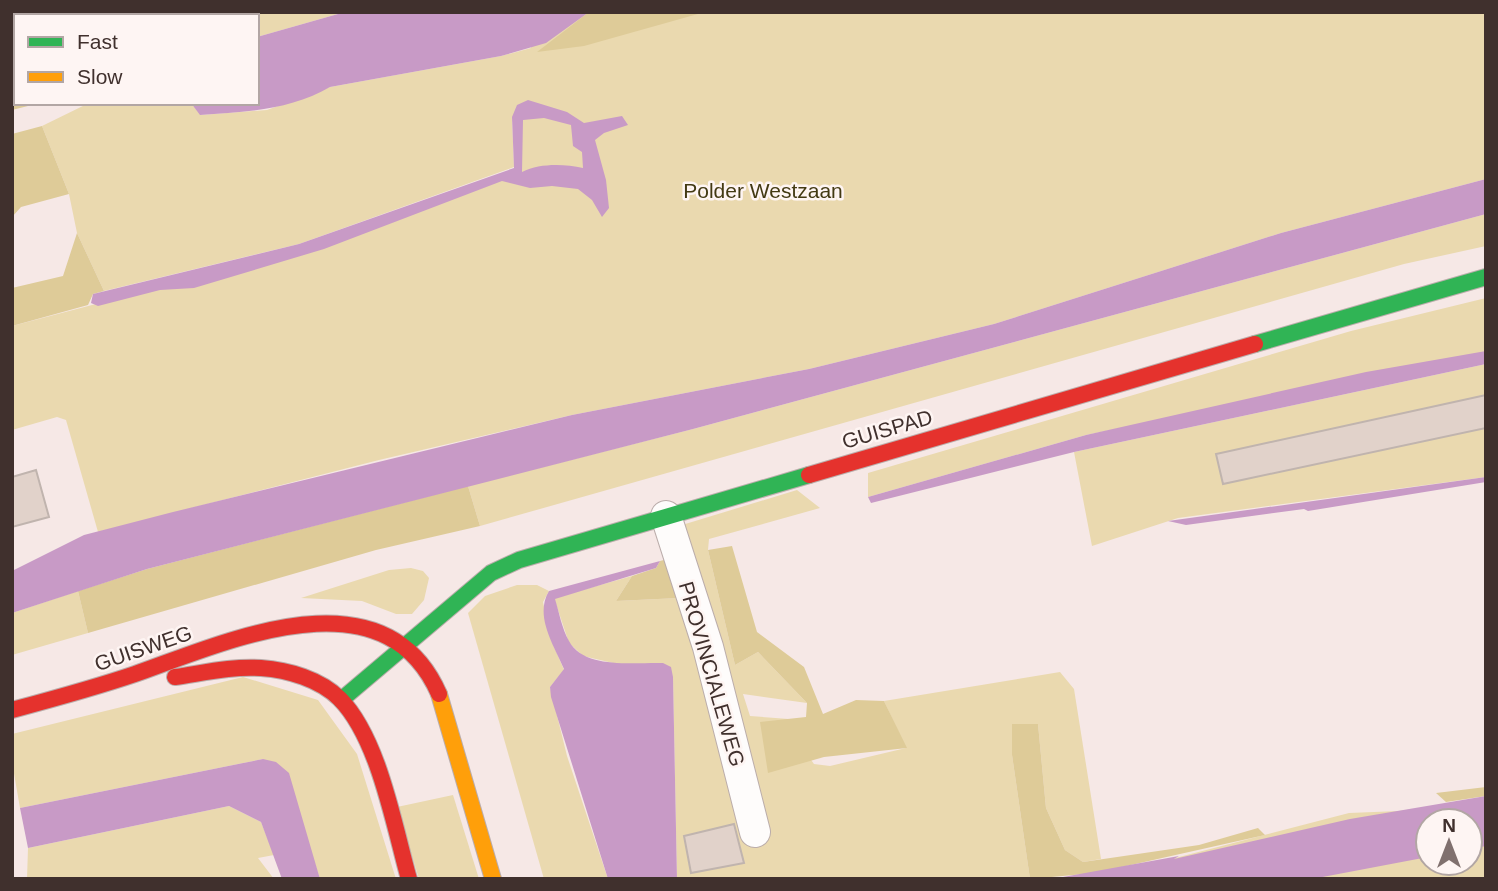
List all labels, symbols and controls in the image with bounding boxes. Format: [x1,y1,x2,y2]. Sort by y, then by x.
legend [14,14,259,105]
text: Fast [77,30,118,53]
text: Slow [77,65,123,88]
park label: Polder Westzaan [683,179,843,202]
street label: GUISPAD [839,405,935,453]
street label: PROVINCIALEWEG [675,579,749,769]
street label: GUISWEG [91,621,195,675]
north arrow [1414,807,1484,877]
text: N [1442,815,1456,836]

